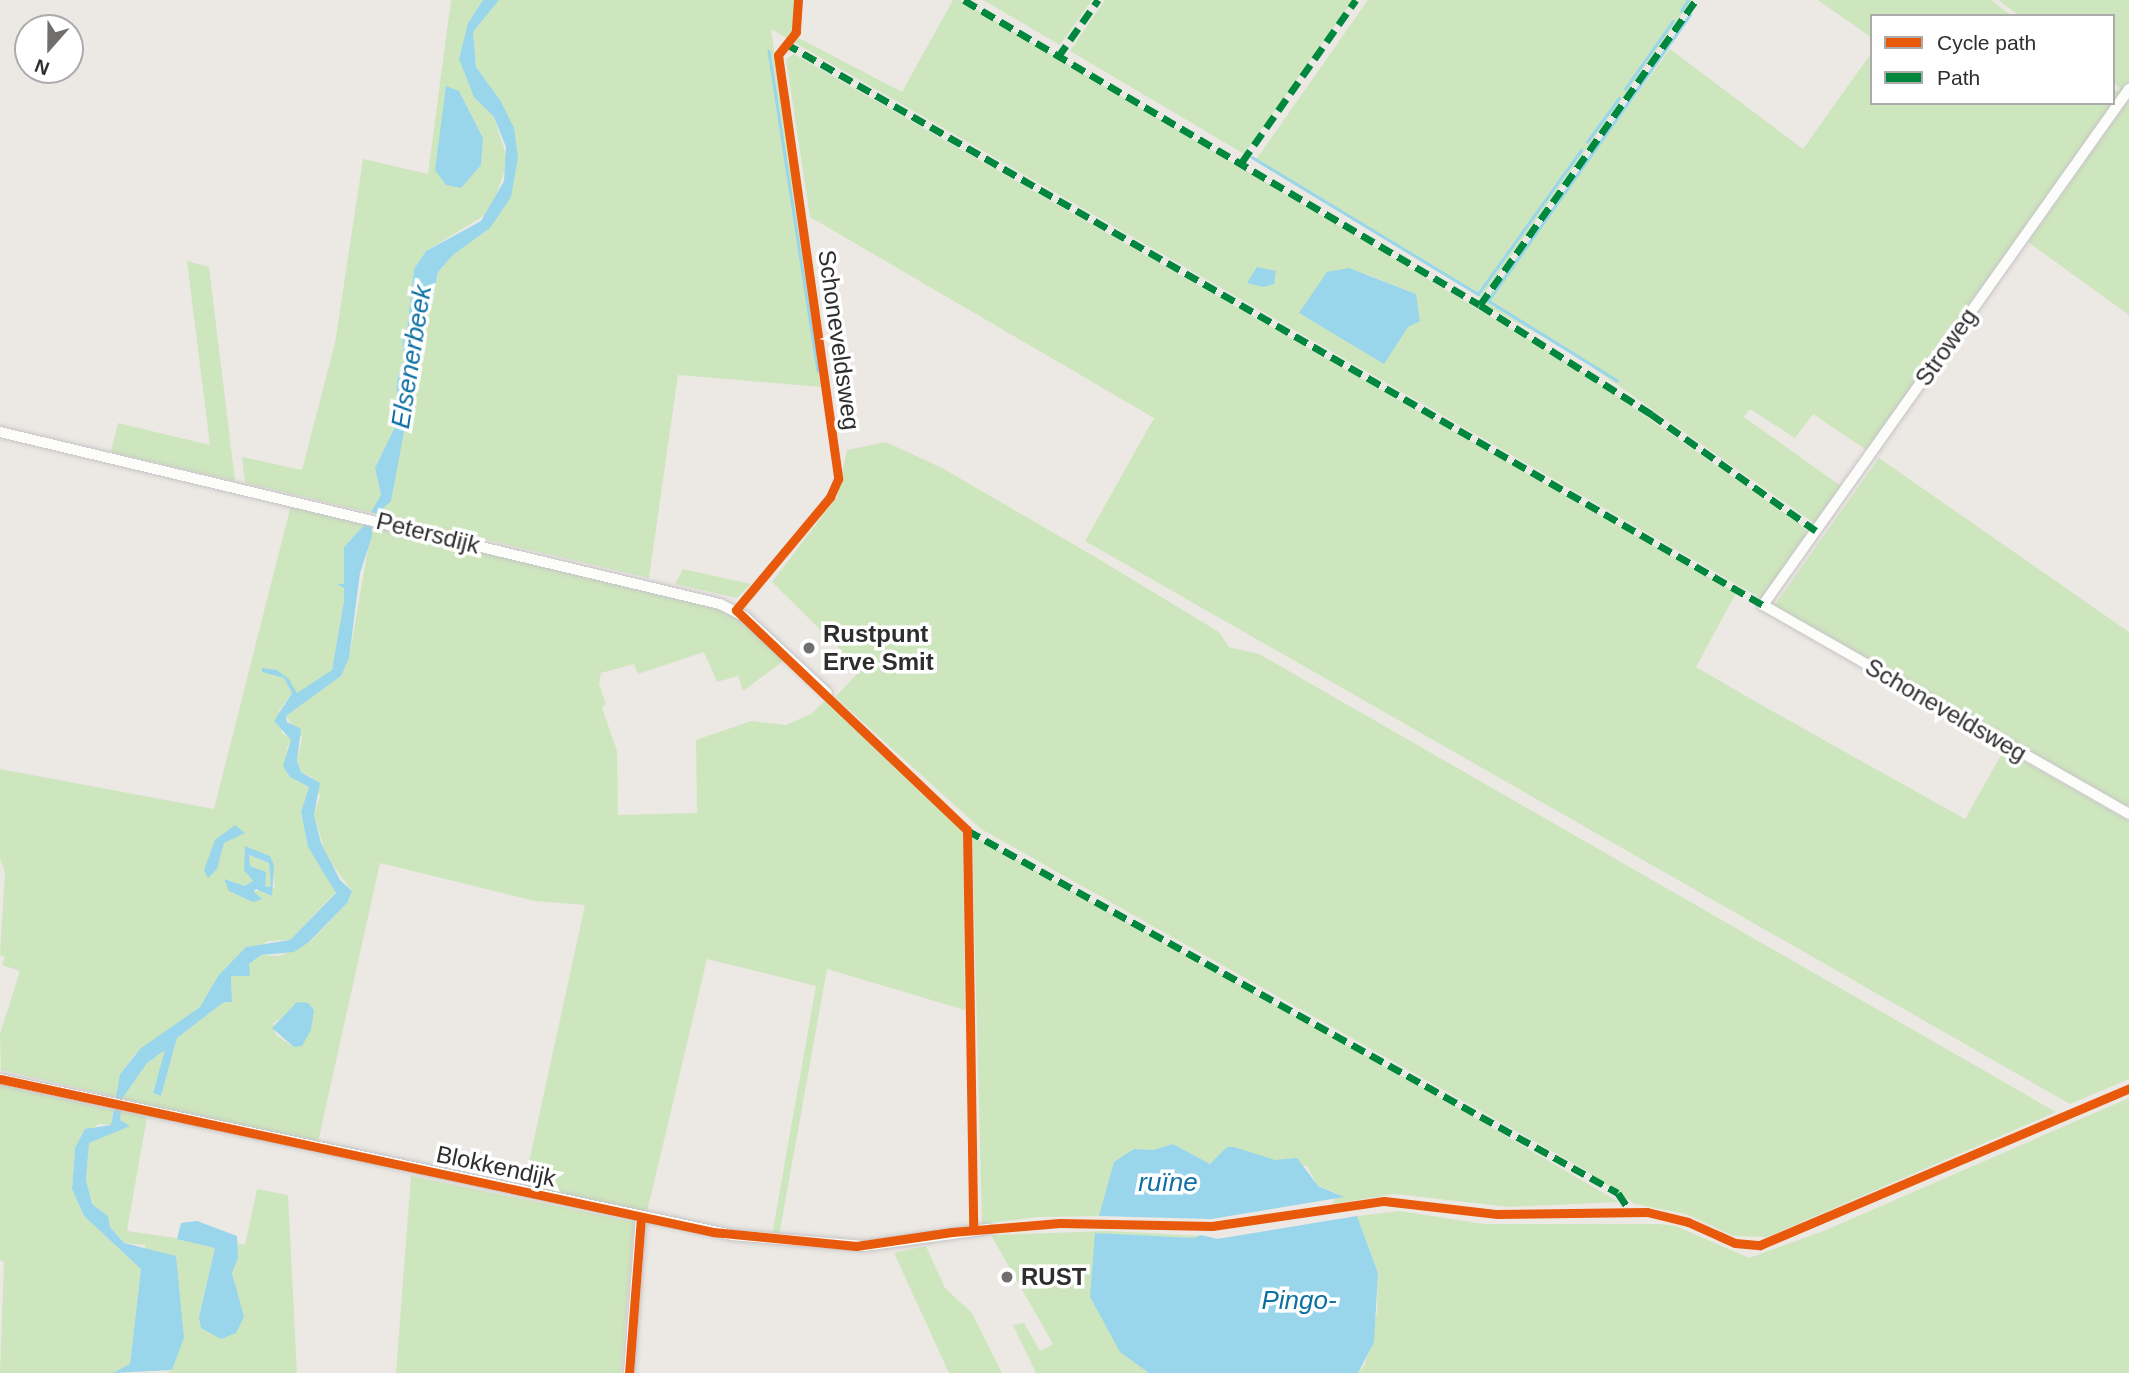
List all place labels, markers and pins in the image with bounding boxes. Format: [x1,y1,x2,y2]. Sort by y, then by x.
place label: Rustpunt Erve Smit [823,620,934,676]
marker: Rustpunt Erve Smit [801,640,817,656]
place label: RUST [1021,1263,1086,1291]
marker: RUST [999,1269,1015,1285]

